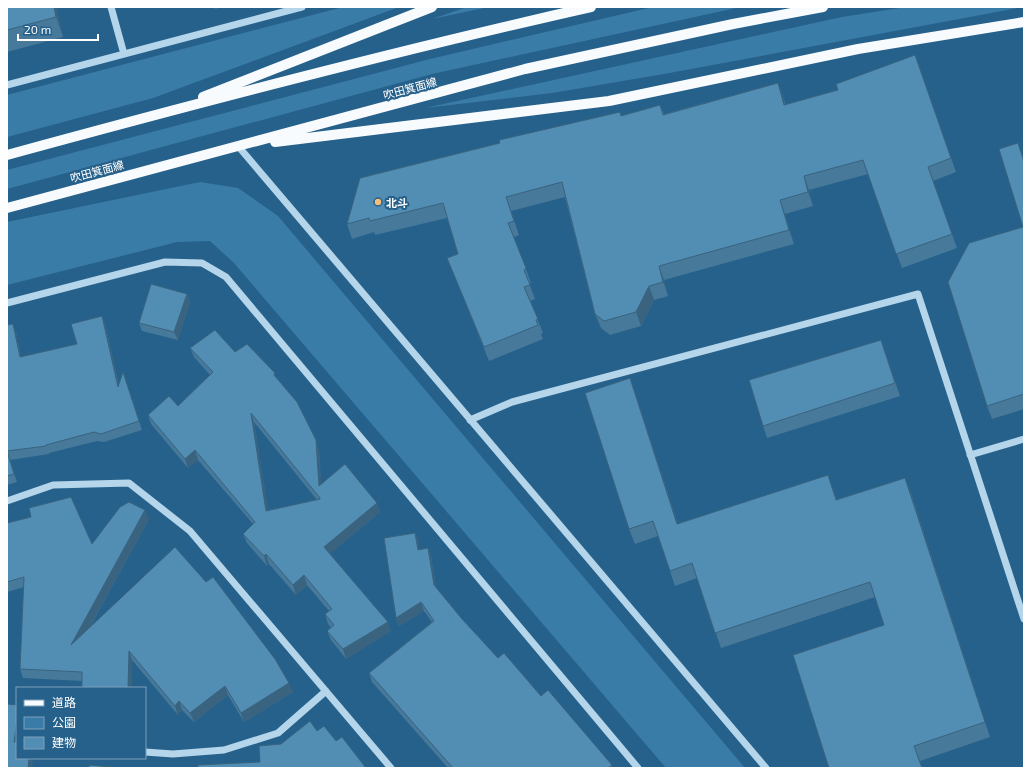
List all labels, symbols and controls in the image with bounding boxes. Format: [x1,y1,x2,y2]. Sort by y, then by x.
scale bar [18,16,98,42]
text: 20 m [24,22,51,36]
street label: 吹田箕面線 [382,75,438,101]
street label: 吹田箕面線 [69,158,125,184]
place label: 北斗 [386,196,408,209]
marker: 北斗 [373,197,383,207]
legend [16,687,146,759]
text: 道路 [52,695,76,709]
text: 公園 [52,715,76,729]
text: 建物 [52,735,76,749]

